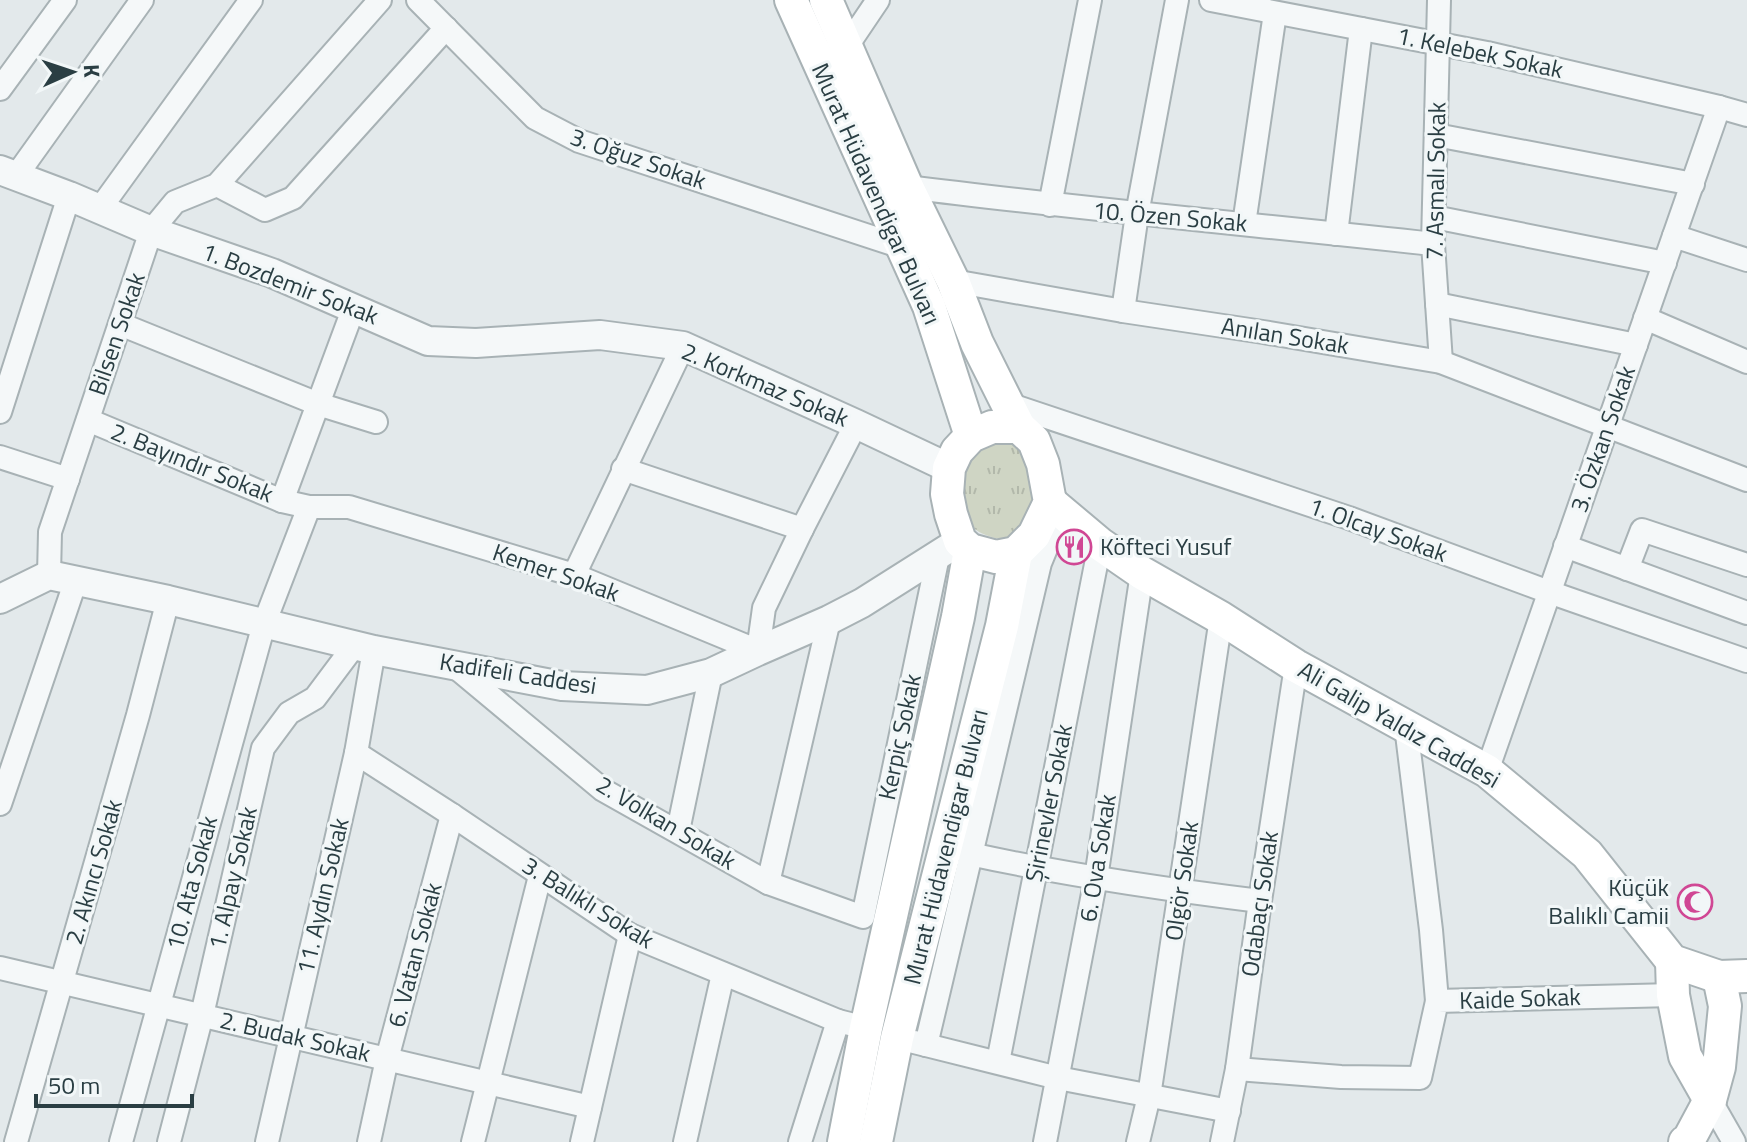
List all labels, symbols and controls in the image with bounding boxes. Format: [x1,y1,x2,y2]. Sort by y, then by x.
street label: 1. Kelebek Sokak [1394,17,1567,87]
north arrow [32,32,112,112]
street label: Murat Hüdavendigar Bulvarı [803,57,951,330]
text: K [75,64,109,78]
street label: 7. Asmalı Sokak [1416,101,1454,260]
street label: 3. Oğuz Sokak [565,118,712,198]
street label: 10. Özen Sokak [1091,191,1249,241]
street label: 1. Bozdemir Sokak [197,233,384,333]
street label: Bilsen Sokak [78,267,154,400]
street label: Anılan Sokak [1219,307,1352,363]
street label: 2. Korkmaz Sokak [676,333,855,436]
street label: 3. Özkan Sokak [1560,360,1644,517]
street label: 2. Bayındır Sokak [106,413,280,511]
street label: 1. Olcay Sokak [1304,487,1453,571]
restaurant icon: Köfteci Yusuf [1055,528,1093,566]
place label: Köfteci Yusuf [1100,528,1232,564]
street label: Kemer Sokak [488,534,625,611]
street label: Kadifeli Caddesi [437,643,599,703]
street label: Ali Galip Yaldız Caddesi [1292,652,1507,797]
street label: Kerpiç Sokak [868,670,930,803]
street label: Murat Hüdavendigar Bulvarı [893,705,997,988]
street label: Şirinevler Sokak [1015,720,1081,885]
street label: 2. Volkan Sokak [590,766,744,878]
street label: 6. Ova Sokak [1069,791,1125,924]
street label: 2. Akıncı Sokak [55,794,131,949]
street label: 1. Alpay Sokak [198,802,266,953]
street label: 10. Ata Sokak [156,811,226,954]
street label: 11. Aydın Sokak [287,814,358,977]
street label: Olgör Sokak [1155,818,1207,943]
street label: Odabaçı Sokak [1231,828,1287,979]
street label: 3. Balıklı Sokak [516,847,662,957]
place label: Küçük Balıklı Camii [1548,869,1669,933]
street label: 6. Vatan Sokak [377,878,451,1031]
mosque icon: Küçük Balıklı Camii [1676,883,1714,921]
street label: Kaide Sokak [1459,978,1582,1018]
street label: 2. Budak Sokak [216,1001,375,1071]
scale bar [36,1058,192,1108]
text: 50 m [48,1067,100,1103]

